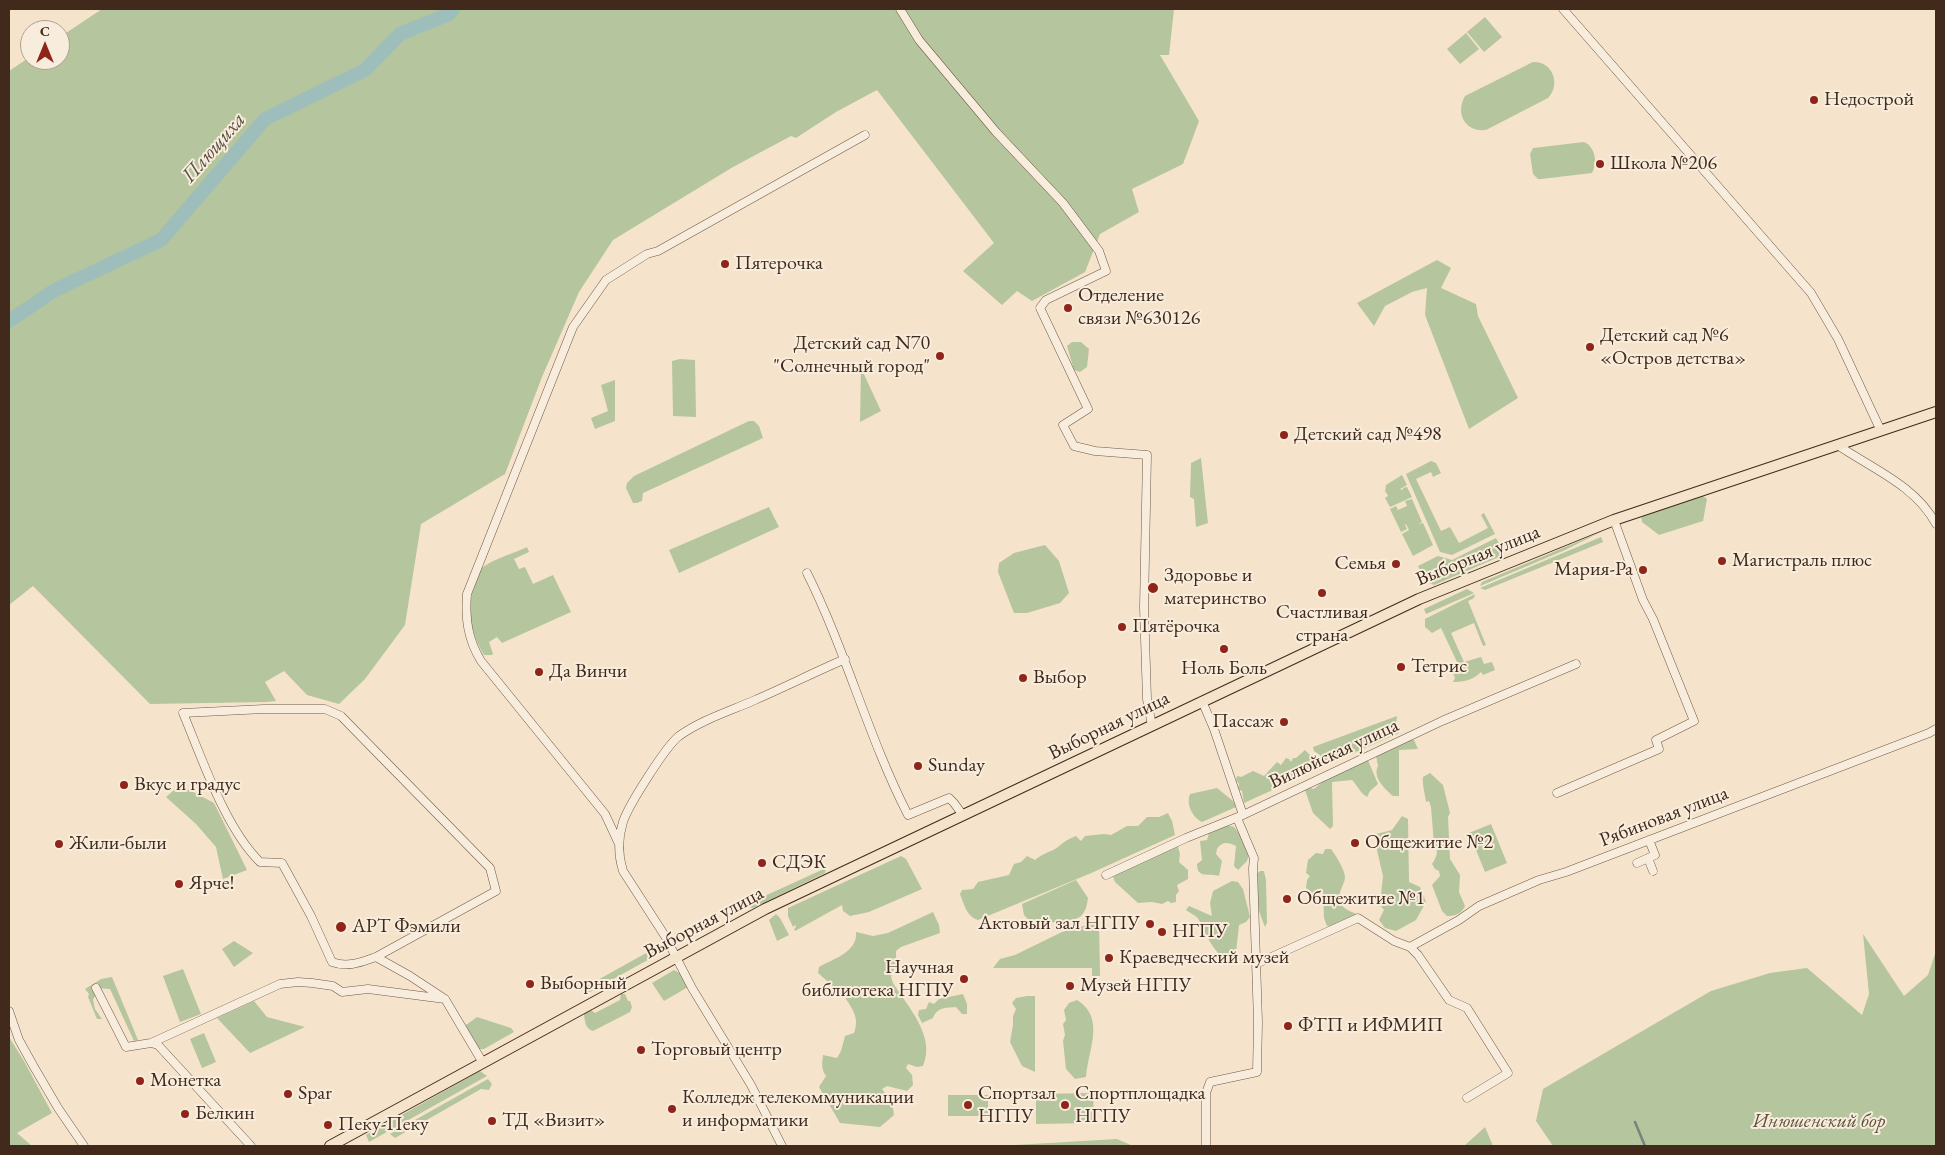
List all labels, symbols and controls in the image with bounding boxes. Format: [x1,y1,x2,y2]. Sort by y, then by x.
north arrow [20,20,70,70]
text: С [40,22,50,40]
place label: Недострой [1824,88,1914,112]
marker: Недострой [1808,94,1820,106]
water label: Плющиха [177,108,251,188]
place label: Школа №206 [1610,152,1717,176]
marker: Школа №206 [1594,158,1606,170]
place label: Пятерочка [735,252,823,276]
marker: Пятерочка [719,258,731,270]
place label: Отделение связи №630126 [1078,284,1200,331]
marker: Отделение связи №630126 [1062,302,1074,314]
place label: Детский сад №6 «Остров детства» [1600,324,1746,371]
place label: Детский сад N70 "Солнечный город" [773,332,930,379]
marker: Детский сад №6 «Остров детства» [1584,341,1596,353]
marker: Детский сад N70 "Солнечный город" [934,350,946,362]
place label: Детский сад №498 [1294,423,1442,447]
marker: Детский сад №498 [1278,429,1290,441]
street label: Выборная улица [1412,520,1544,592]
place label: Магистраль плюс [1732,549,1872,573]
place label: Семья [1334,552,1386,576]
marker: Магистраль плюс [1716,555,1728,567]
marker: Семья [1390,558,1402,570]
place label: Мария-Ра [1554,558,1633,582]
place label: Здоровье и материнство [1164,564,1267,611]
marker: Мария-Ра [1637,564,1649,576]
marker: Здоровье и материнство [1146,581,1160,595]
marker: Счастливая страна [1316,587,1328,599]
place label: Счастливая страна [1276,601,1368,648]
place label: Пятёрочка [1132,615,1220,639]
marker: Пятёрочка [1116,621,1128,633]
marker: Ноль Боль [1218,643,1230,655]
place label: Тетрис [1411,655,1467,679]
place label: Ноль Боль [1181,657,1267,681]
place label: Да Винчи [549,660,627,684]
marker: Тетрис [1395,661,1407,673]
marker: Да Винчи [533,666,545,678]
place label: Выбор [1033,666,1087,690]
marker: Выбор [1017,672,1029,684]
street label: Выборная улица [1045,686,1173,766]
place label: Пассаж [1212,710,1274,734]
street label: Вилюйская улица [1265,713,1403,795]
marker: Пассаж [1278,716,1290,728]
place label: Sunday [928,754,985,778]
marker: Sunday [912,760,924,772]
place label: Вкус и градус [134,773,241,797]
marker: Вкус и градус [118,779,130,791]
street label: Рябиновая улица [1596,781,1732,853]
place label: Общежитие №2 [1365,831,1493,855]
place label: Жили-были [69,832,167,856]
marker: Общежитие №2 [1349,837,1361,849]
marker: Жили-были [53,838,65,850]
place label: СДЭК [772,851,827,875]
marker: СДЭК [756,857,768,869]
place label: Ярче! [189,872,235,896]
marker: Ярче! [173,878,185,890]
street label: Выборная улица [640,881,768,965]
place label: Общежитие №1 [1297,887,1425,911]
marker: Общежитие №1 [1281,893,1293,905]
place label: Актовый зал НГПУ [978,912,1140,936]
place label: АРТ Фэмили [352,915,461,939]
marker: Актовый зал НГПУ [1144,918,1156,930]
marker: АРТ Фэмили [334,920,348,934]
place label: НГПУ [1172,920,1228,944]
marker: НГПУ [1156,926,1168,938]
place label: Краеведческий музей [1119,946,1289,970]
marker: Краеведческий музей [1103,952,1115,964]
place label: Научная библиотека НГПУ [802,956,954,1003]
place label: Выборный [540,972,627,996]
marker: Научная библиотека НГПУ [958,973,970,985]
place label: Музей НГПУ [1080,974,1192,998]
marker: Выборный [524,978,536,990]
marker: Музей НГПУ [1064,980,1076,992]
place label: ФТП и ИФМИП [1298,1014,1443,1038]
marker: ФТП и ИФМИП [1282,1020,1294,1032]
place label: Торговый центр [651,1038,782,1062]
marker: Торговый центр [635,1044,647,1056]
place label: Монетка [150,1069,221,1093]
marker: Монетка [134,1075,146,1087]
place label: Spar [298,1082,332,1106]
place label: Спортзал НГПУ [978,1082,1056,1129]
place label: Спортплощадка НГПУ [1075,1082,1205,1129]
place label: Колледж телекоммуникации и информатики [682,1086,914,1133]
marker: Spar [282,1088,294,1100]
marker: Спортзал НГПУ [962,1099,974,1111]
marker: Спортплощадка НГПУ [1059,1099,1071,1111]
place label: Белкин [195,1102,255,1126]
marker: Колледж телекоммуникации и информатики [666,1103,678,1115]
marker: Белкин [179,1108,191,1120]
place label: ТД «Визит» [502,1109,605,1133]
park label: Инюшенский бор [1753,1110,1885,1134]
place label: Пеку-Пеку [338,1113,429,1137]
marker: ТД «Визит» [486,1115,498,1127]
marker: Пеку-Пеку [322,1119,334,1131]

